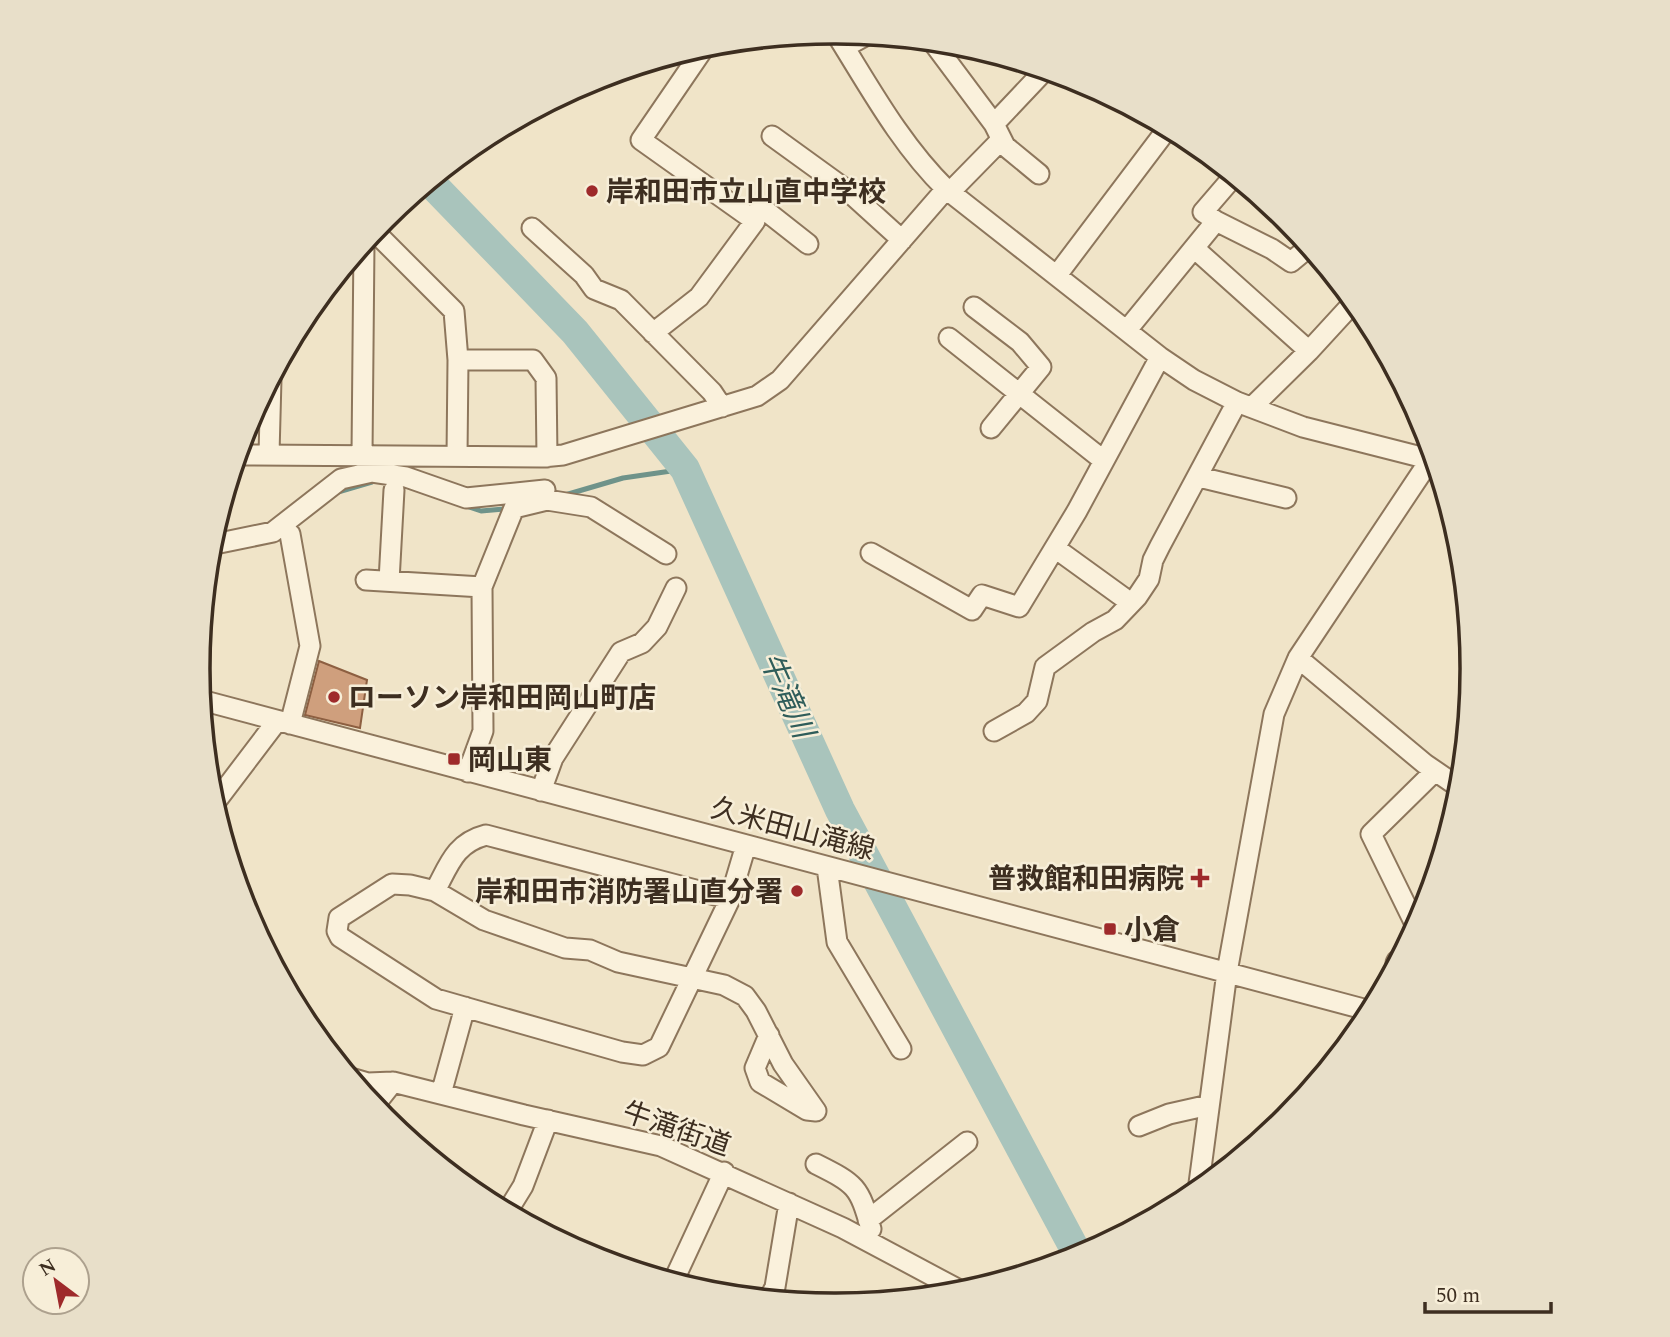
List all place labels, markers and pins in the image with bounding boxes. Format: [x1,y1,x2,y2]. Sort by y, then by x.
place label: 岸和田市立山直中学校 [606,171,886,214]
marker: 岸和田市立山直中学校 [584,183,600,199]
place label: ローソン岸和田岡山町店 [348,677,656,720]
marker: ローソン岸和田岡山町店 [326,689,342,705]
place label: 岡山東 [468,739,552,782]
marker: 岡山東 [446,751,462,767]
place label: 普救館和田病院 [988,858,1184,901]
marker: 普救館和田病院 [1190,868,1210,888]
place label: 岸和田市消防署山直分署 [475,871,783,914]
marker: 岸和田市消防署山直分署 [789,883,805,899]
place label: 小倉 [1124,909,1180,952]
marker: 小倉 [1102,921,1118,937]

